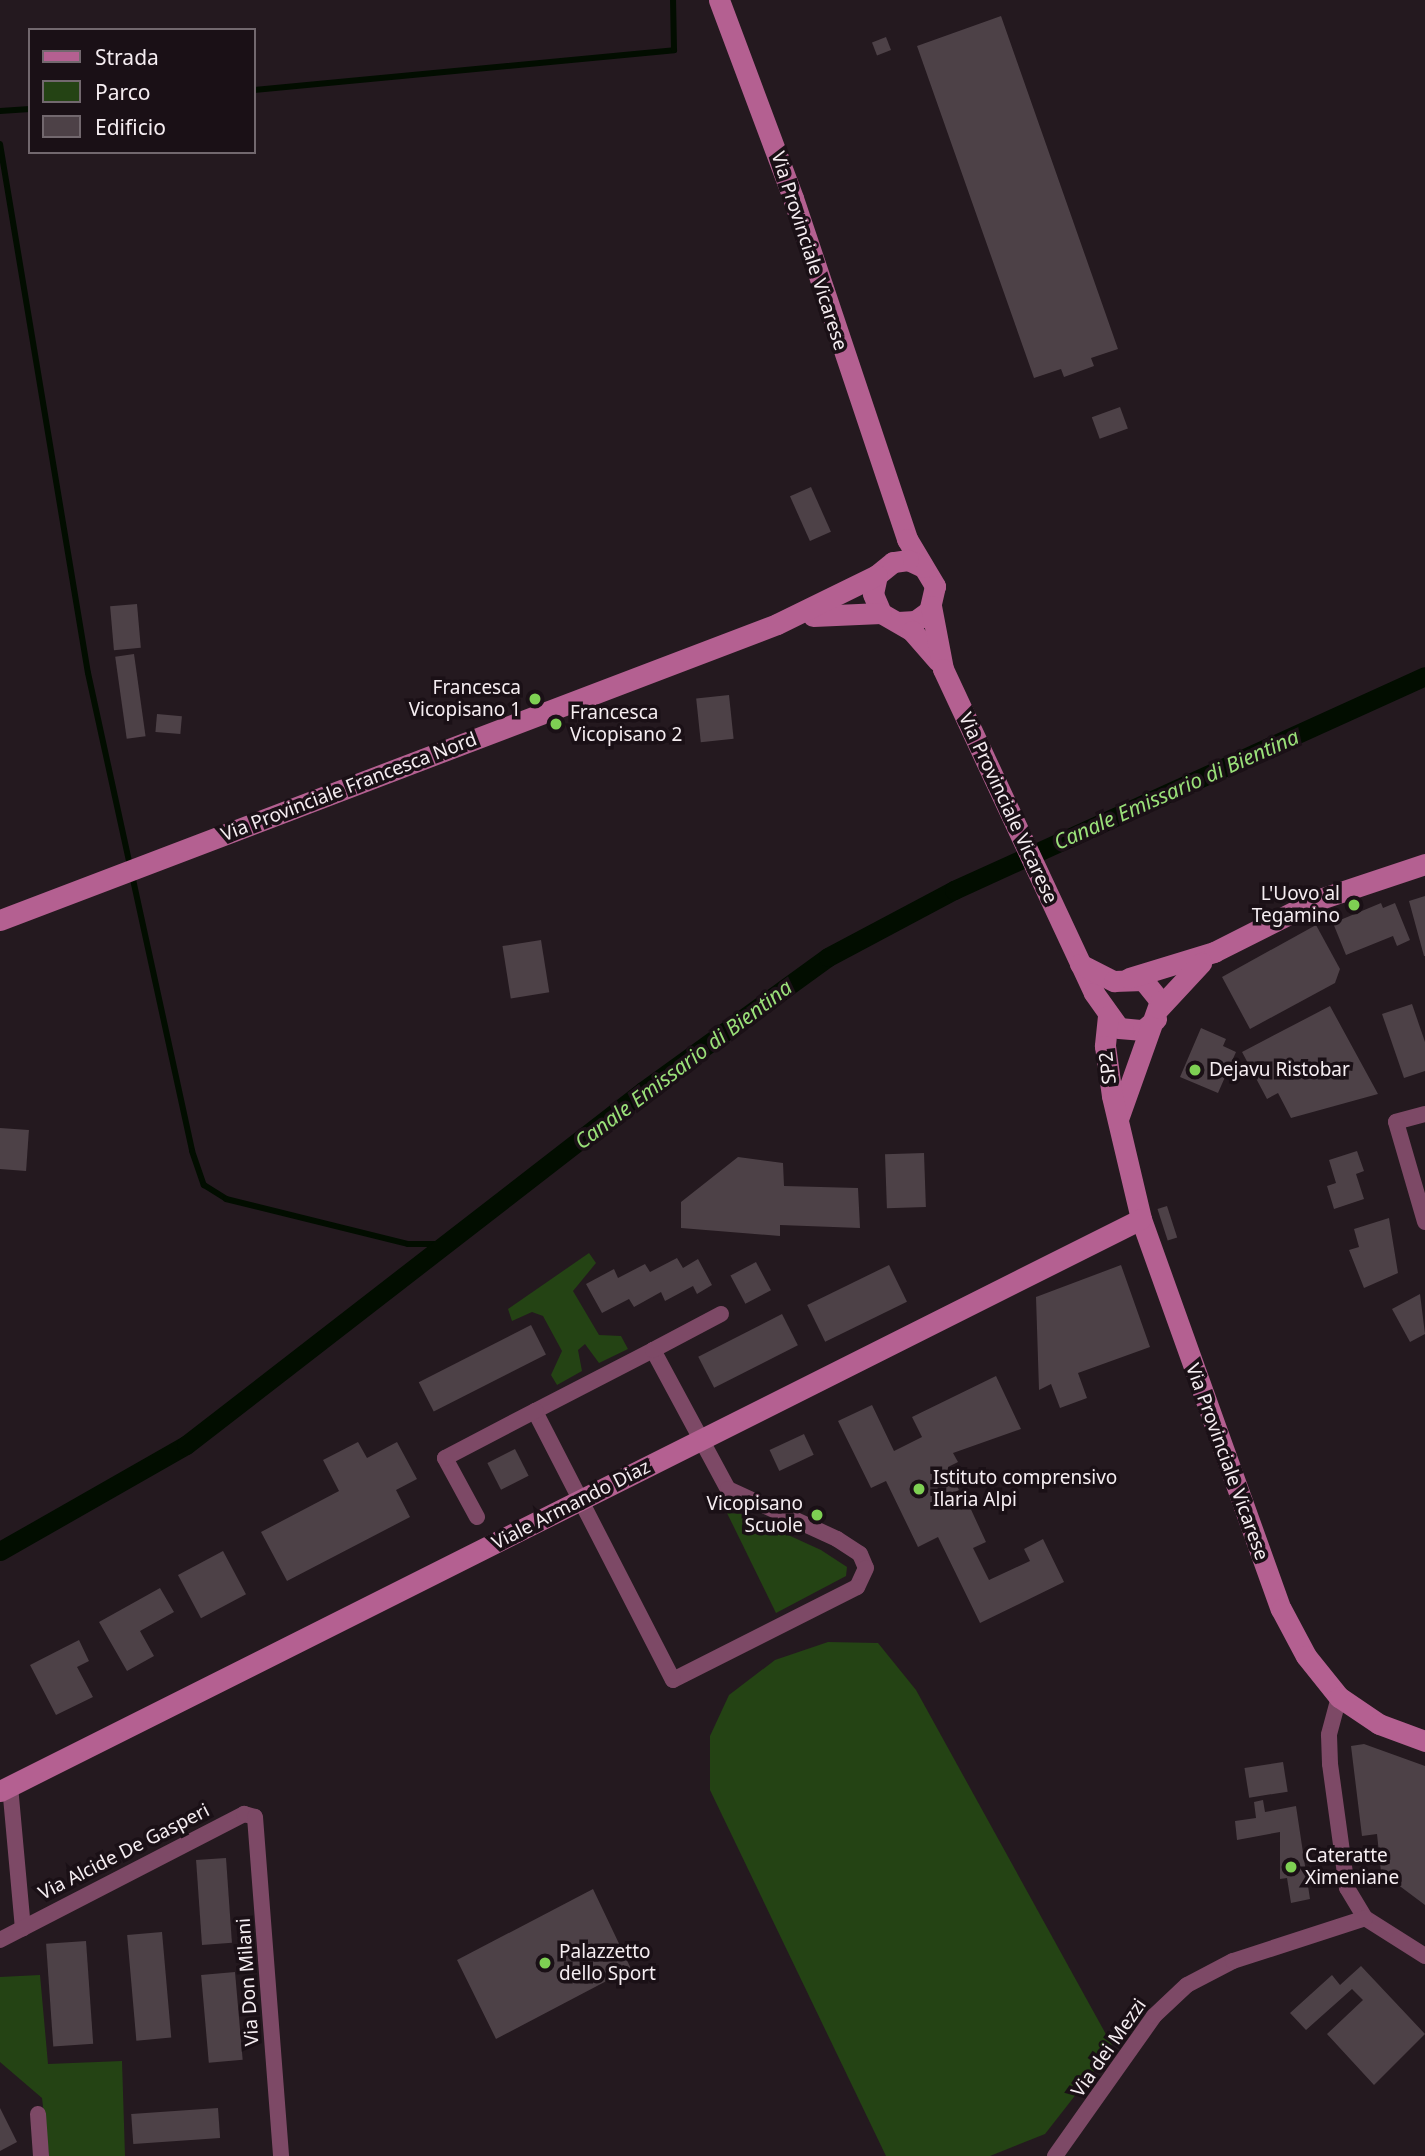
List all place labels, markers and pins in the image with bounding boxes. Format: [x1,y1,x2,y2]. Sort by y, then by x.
place label: Francesca Vicopisano 1 [409,677,521,721]
marker: Francesca Vicopisano 1 [527,691,543,707]
place label: Francesca Vicopisano 2 [570,702,682,746]
marker: Francesca Vicopisano 2 [548,716,564,732]
place label: L'Uovo al Tegamino [1252,883,1340,927]
marker: L'Uovo al Tegamino [1346,897,1362,913]
place label: Dejavu Ristobar [1209,1059,1350,1081]
marker: Dejavu Ristobar [1187,1062,1203,1078]
place label: Istituto comprensivo Ilaria Alpi [933,1467,1117,1511]
marker: Istituto comprensivo Ilaria Alpi [911,1481,927,1497]
place label: Vicopisano Scuole [706,1493,803,1537]
marker: Vicopisano Scuole [809,1507,825,1523]
place label: Cateratte Ximeniane [1305,1845,1399,1889]
marker: Cateratte Ximeniane [1283,1859,1299,1875]
place label: Palazzetto dello Sport [559,1941,656,1985]
marker: Palazzetto dello Sport [537,1955,553,1971]

